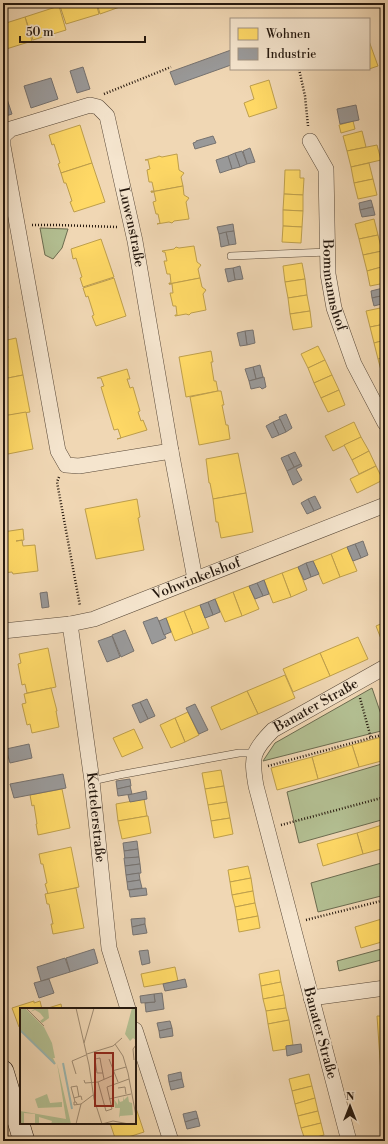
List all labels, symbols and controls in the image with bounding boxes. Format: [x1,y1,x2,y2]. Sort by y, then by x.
scale bar [20,18,145,44]
legend [230,18,370,70]
text: 50 m [26,25,54,40]
text: Wohnen [265,27,310,42]
text: Industrie [266,47,316,62]
street label: Luwenstraße [114,185,148,269]
street label: Bommannshof [318,238,351,334]
street label: Vohwinkelshof [149,553,244,605]
street label: Banater Straße [270,675,362,737]
street label: Kettelerstraße [82,771,109,863]
street label: Banater Straße [299,984,341,1081]
inset map [20,1008,136,1124]
north arrow [330,1086,370,1126]
text: N [346,1090,355,1104]

